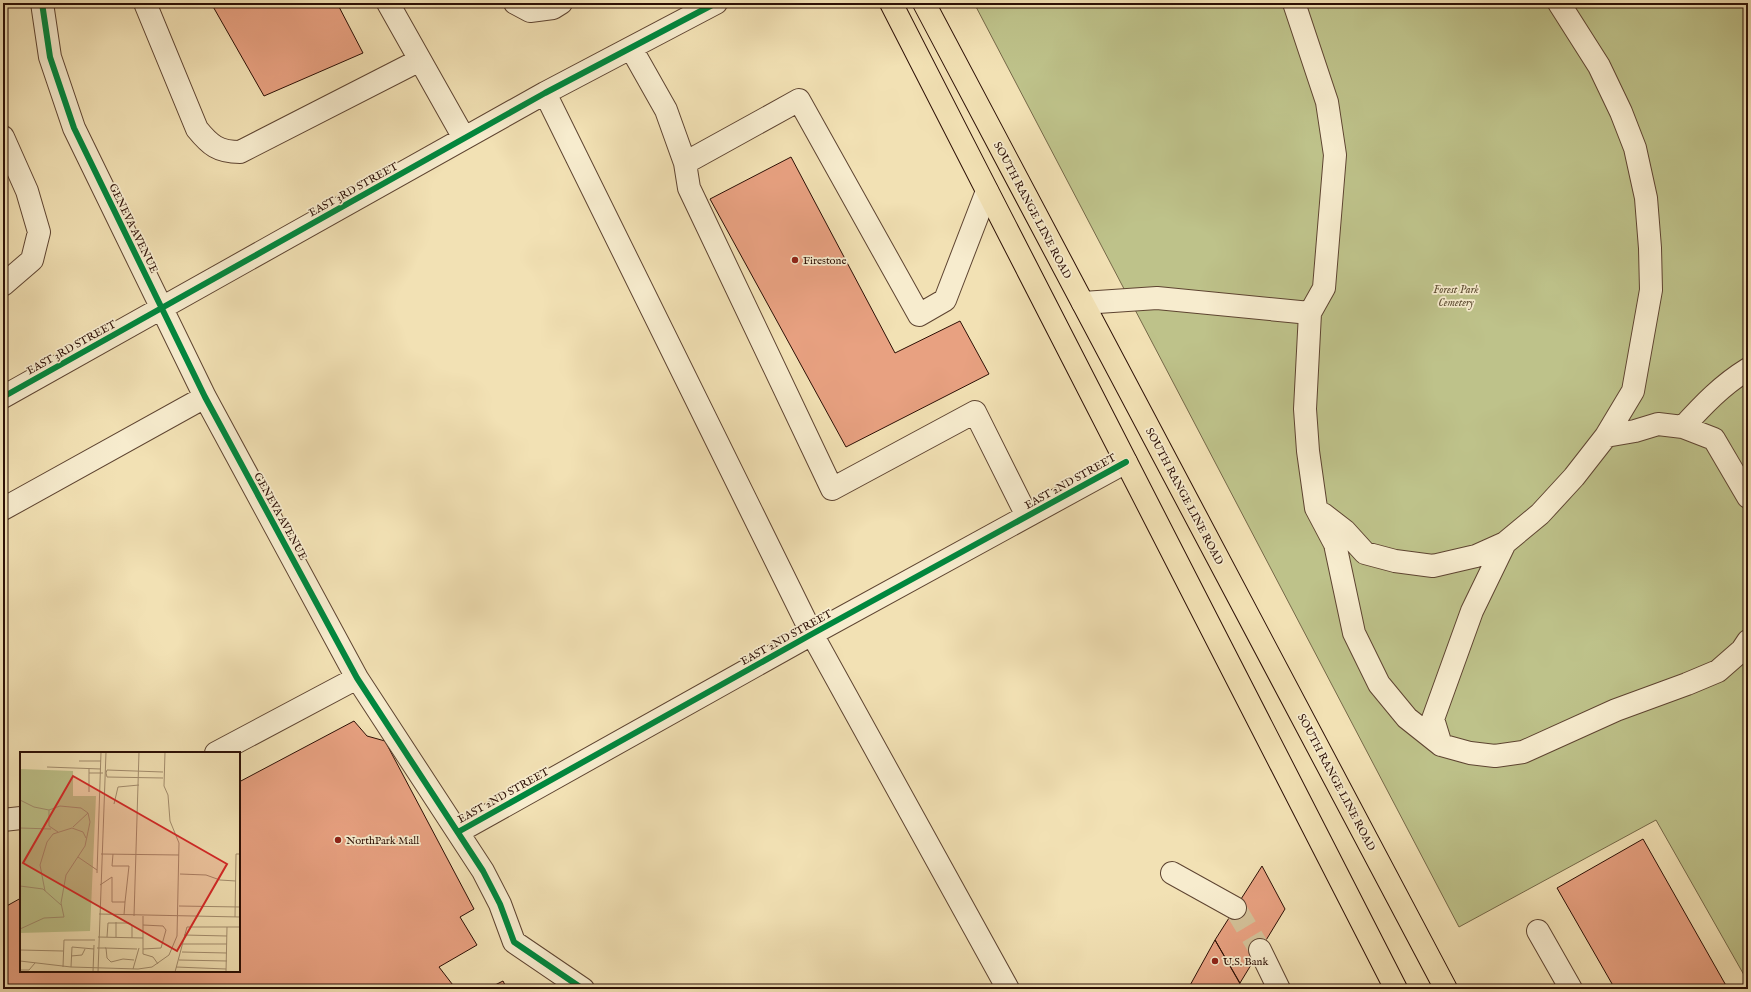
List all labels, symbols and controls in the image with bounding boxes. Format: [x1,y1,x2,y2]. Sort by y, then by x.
street label: SOUTH RANGE LINE ROAD [990,140,1074,282]
street label: EAST 3RD STREET [306,160,401,220]
street label: GENEVA AVENUE [105,181,161,276]
place label: Firestone [803,254,846,268]
marker: Firestone [790,255,800,265]
park label: Forest Park Cemetery [1433,283,1479,310]
street label: EAST 3RD STREET [24,318,119,378]
street label: SOUTH RANGE LINE ROAD [1142,426,1226,568]
street label: EAST 2ND STREET [1022,451,1119,513]
street label: GENEVA AVENUE [250,470,310,563]
street label: EAST 2ND STREET [738,607,835,669]
street label: SOUTH RANGE LINE ROAD [1294,712,1378,854]
inset map [20,752,240,972]
street label: EAST 2ND STREET [455,765,552,827]
place label: NorthPark Mall [346,834,419,848]
marker: NorthPark Mall [333,835,343,845]
place label: U.S. Bank [1223,955,1268,969]
marker: U.S. Bank [1210,956,1220,966]

